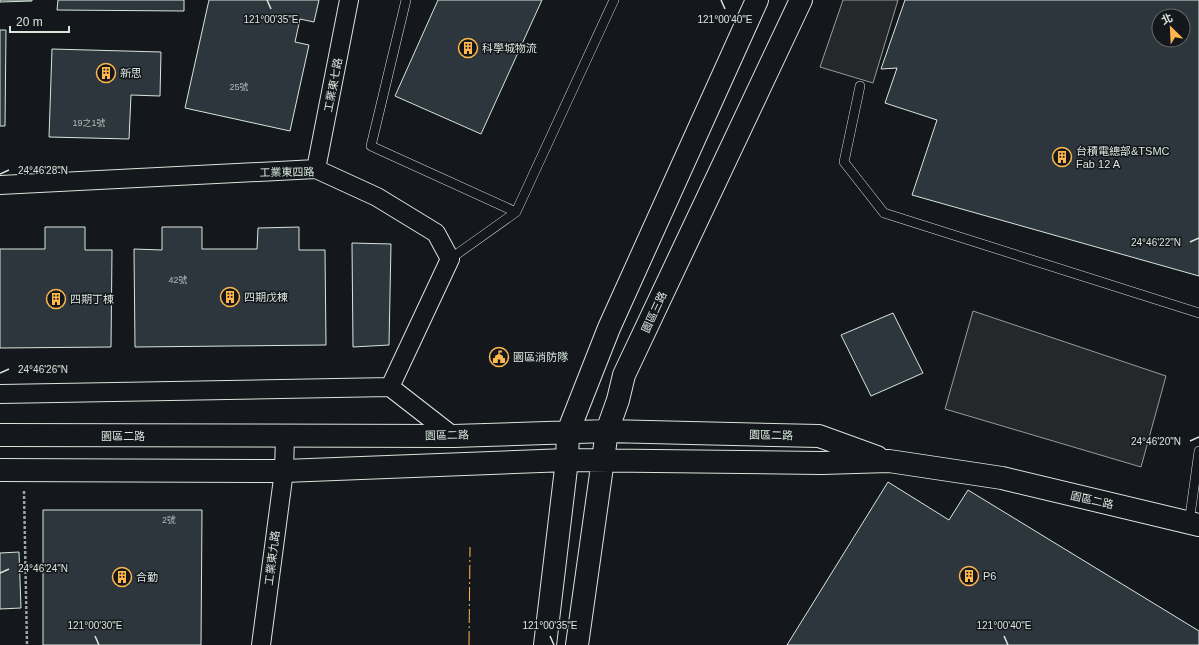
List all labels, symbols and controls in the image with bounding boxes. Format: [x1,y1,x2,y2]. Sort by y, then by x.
scale bar [10,8,69,34]
north arrow [1151,8,1191,48]
text: 北 [1159,11,1174,27]
text: 121°00'35"E [243,14,299,25]
text: 121°00'40"E [697,14,753,25]
text: 20 m [16,15,43,29]
building icon: 科學城物流 [457,37,479,59]
place label: 科學城物流 [482,42,537,54]
street label: 工業東七路 [322,57,344,113]
building icon: 新思 [95,62,117,84]
place label: 新思 [120,67,142,79]
house number: 25號 [229,82,249,92]
house number: 19之1號 [72,118,106,128]
place label: 台積電總部&TSMC Fab 12 A [1076,145,1170,170]
building icon: 台積電總部&TSMC Fab 12 A [1051,146,1073,168]
text: 24°46'28"N [18,165,68,176]
street label: 工業東四路 [259,166,315,178]
text: 24°46'22"N [1131,237,1181,248]
house number: 42號 [168,275,188,285]
building icon: 四期戊棟 [219,286,241,308]
building icon: 四期丁棟 [45,288,67,310]
street label: 園區三路 [639,290,669,334]
place label: 四期戊棟 [244,291,288,303]
place label: 四期丁棟 [70,293,114,305]
public building icon: 園區消防隊 [488,346,510,368]
place label: 園區消防隊 [513,351,568,363]
text: 24°46'26"N [18,364,68,375]
street label: 園區二路 [425,429,469,441]
street label: 園區二路 [749,429,793,441]
street label: 園區二路 [101,430,145,442]
text: 24°46'20"N [1131,436,1181,447]
street label: 園區二路 [1069,489,1115,511]
house number: 2號 [162,515,176,525]
street label: 工業東九路 [263,530,281,586]
text: 24°46'24"N [18,563,68,574]
building icon: P6 [958,565,980,587]
building icon: 合勤 [111,566,133,588]
place label: P6 [983,570,996,582]
place label: 合勤 [136,571,158,583]
text: 121°00'30"E [67,620,123,631]
text: 121°00'35"E [522,620,578,631]
text: 121°00'40"E [976,620,1032,631]

